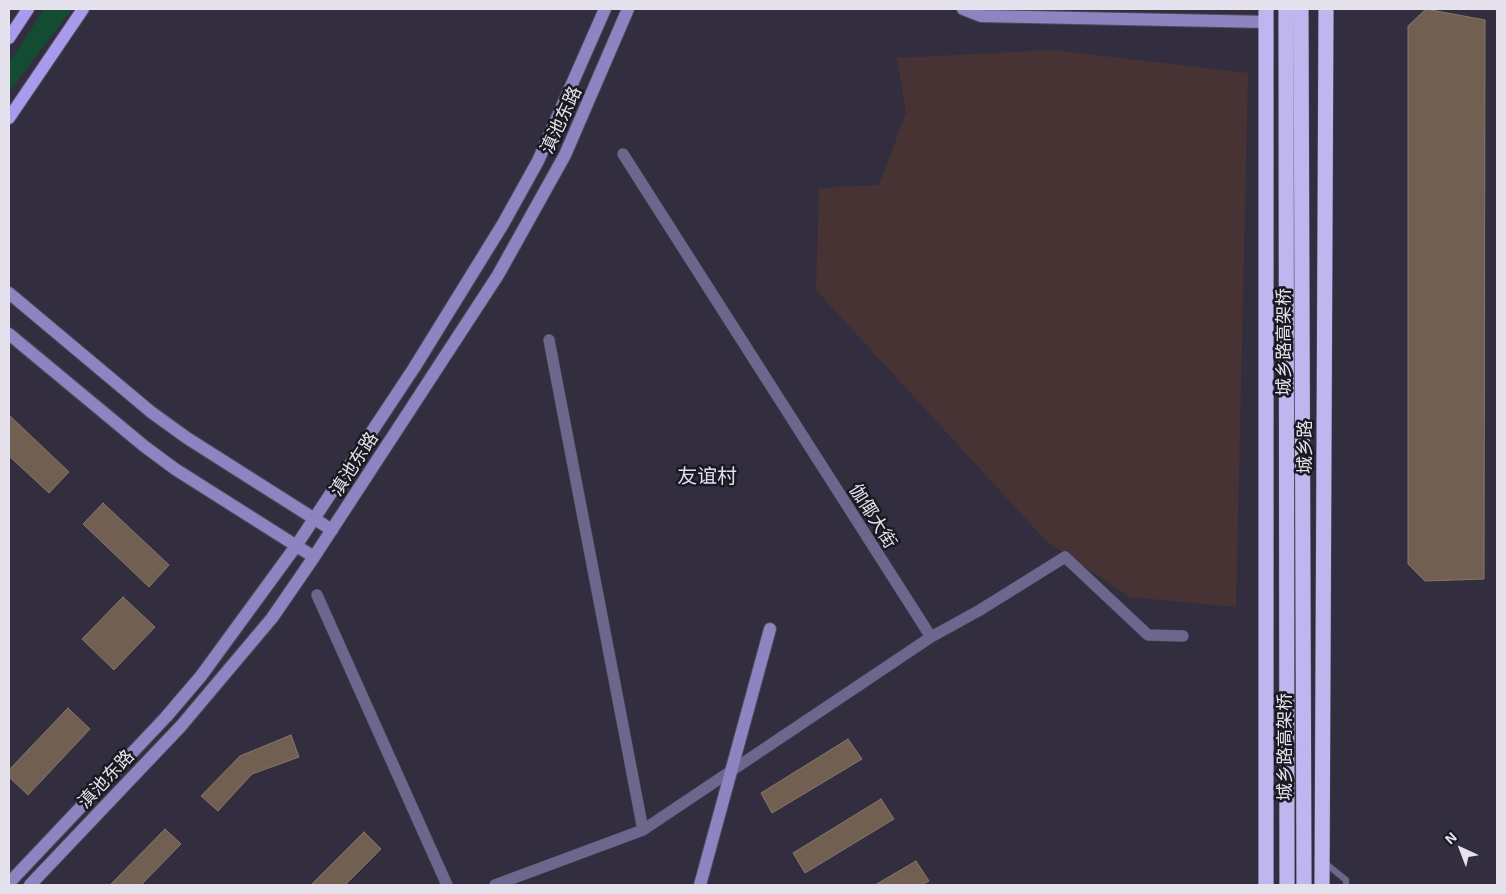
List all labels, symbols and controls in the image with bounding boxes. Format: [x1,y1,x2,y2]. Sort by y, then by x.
street label: 滇池东路 [536,83,586,157]
street label: 城乡路高架桥 [1273,288,1295,396]
street label: 城乡路 [1294,420,1316,474]
street label: 滇池东路 [325,428,383,500]
district label: 友谊村 [677,464,737,488]
street label: 伽倻大街 [845,480,901,552]
street label: 城乡路高架桥 [1274,693,1296,801]
street label: 滇池东路 [74,745,138,813]
north arrow [1436,824,1486,874]
text: N [1441,828,1460,847]

